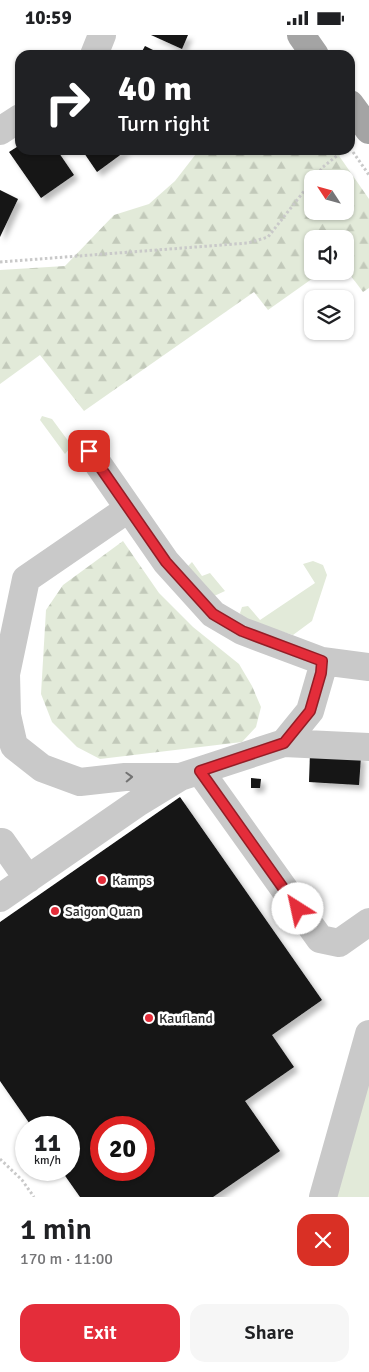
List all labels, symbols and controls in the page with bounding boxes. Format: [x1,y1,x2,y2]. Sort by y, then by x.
text: 10:59 [25,6,72,30]
text: 40 m [118,67,192,110]
icon: right [35,70,100,135]
text: Turn right [118,110,210,137]
north arrow [304,170,354,220]
map controls [304,170,354,340]
button: sound [304,230,354,280]
button: layers [304,290,354,340]
pin [68,430,110,472]
icon: arrive [75,437,103,465]
one-way arrow [125,772,133,782]
place label: Kamps [112,872,152,889]
marker: Kamps [96,874,108,886]
position arrow [271,882,323,934]
place label: Saigon Quan [65,903,141,920]
marker: Saigon Quan [49,905,61,917]
place label: Kaufland [159,1010,213,1027]
marker: Kaufland [143,1012,155,1024]
speed limit sign: 20 [90,1116,155,1181]
text: 11 [34,1127,61,1158]
text: km/h [34,1153,61,1168]
text: 1 min [20,1211,92,1248]
button: close [297,1214,349,1266]
text: 170 m · 11:00 [20,1249,113,1269]
button: Exit [20,1304,180,1362]
button: Share [190,1304,349,1362]

